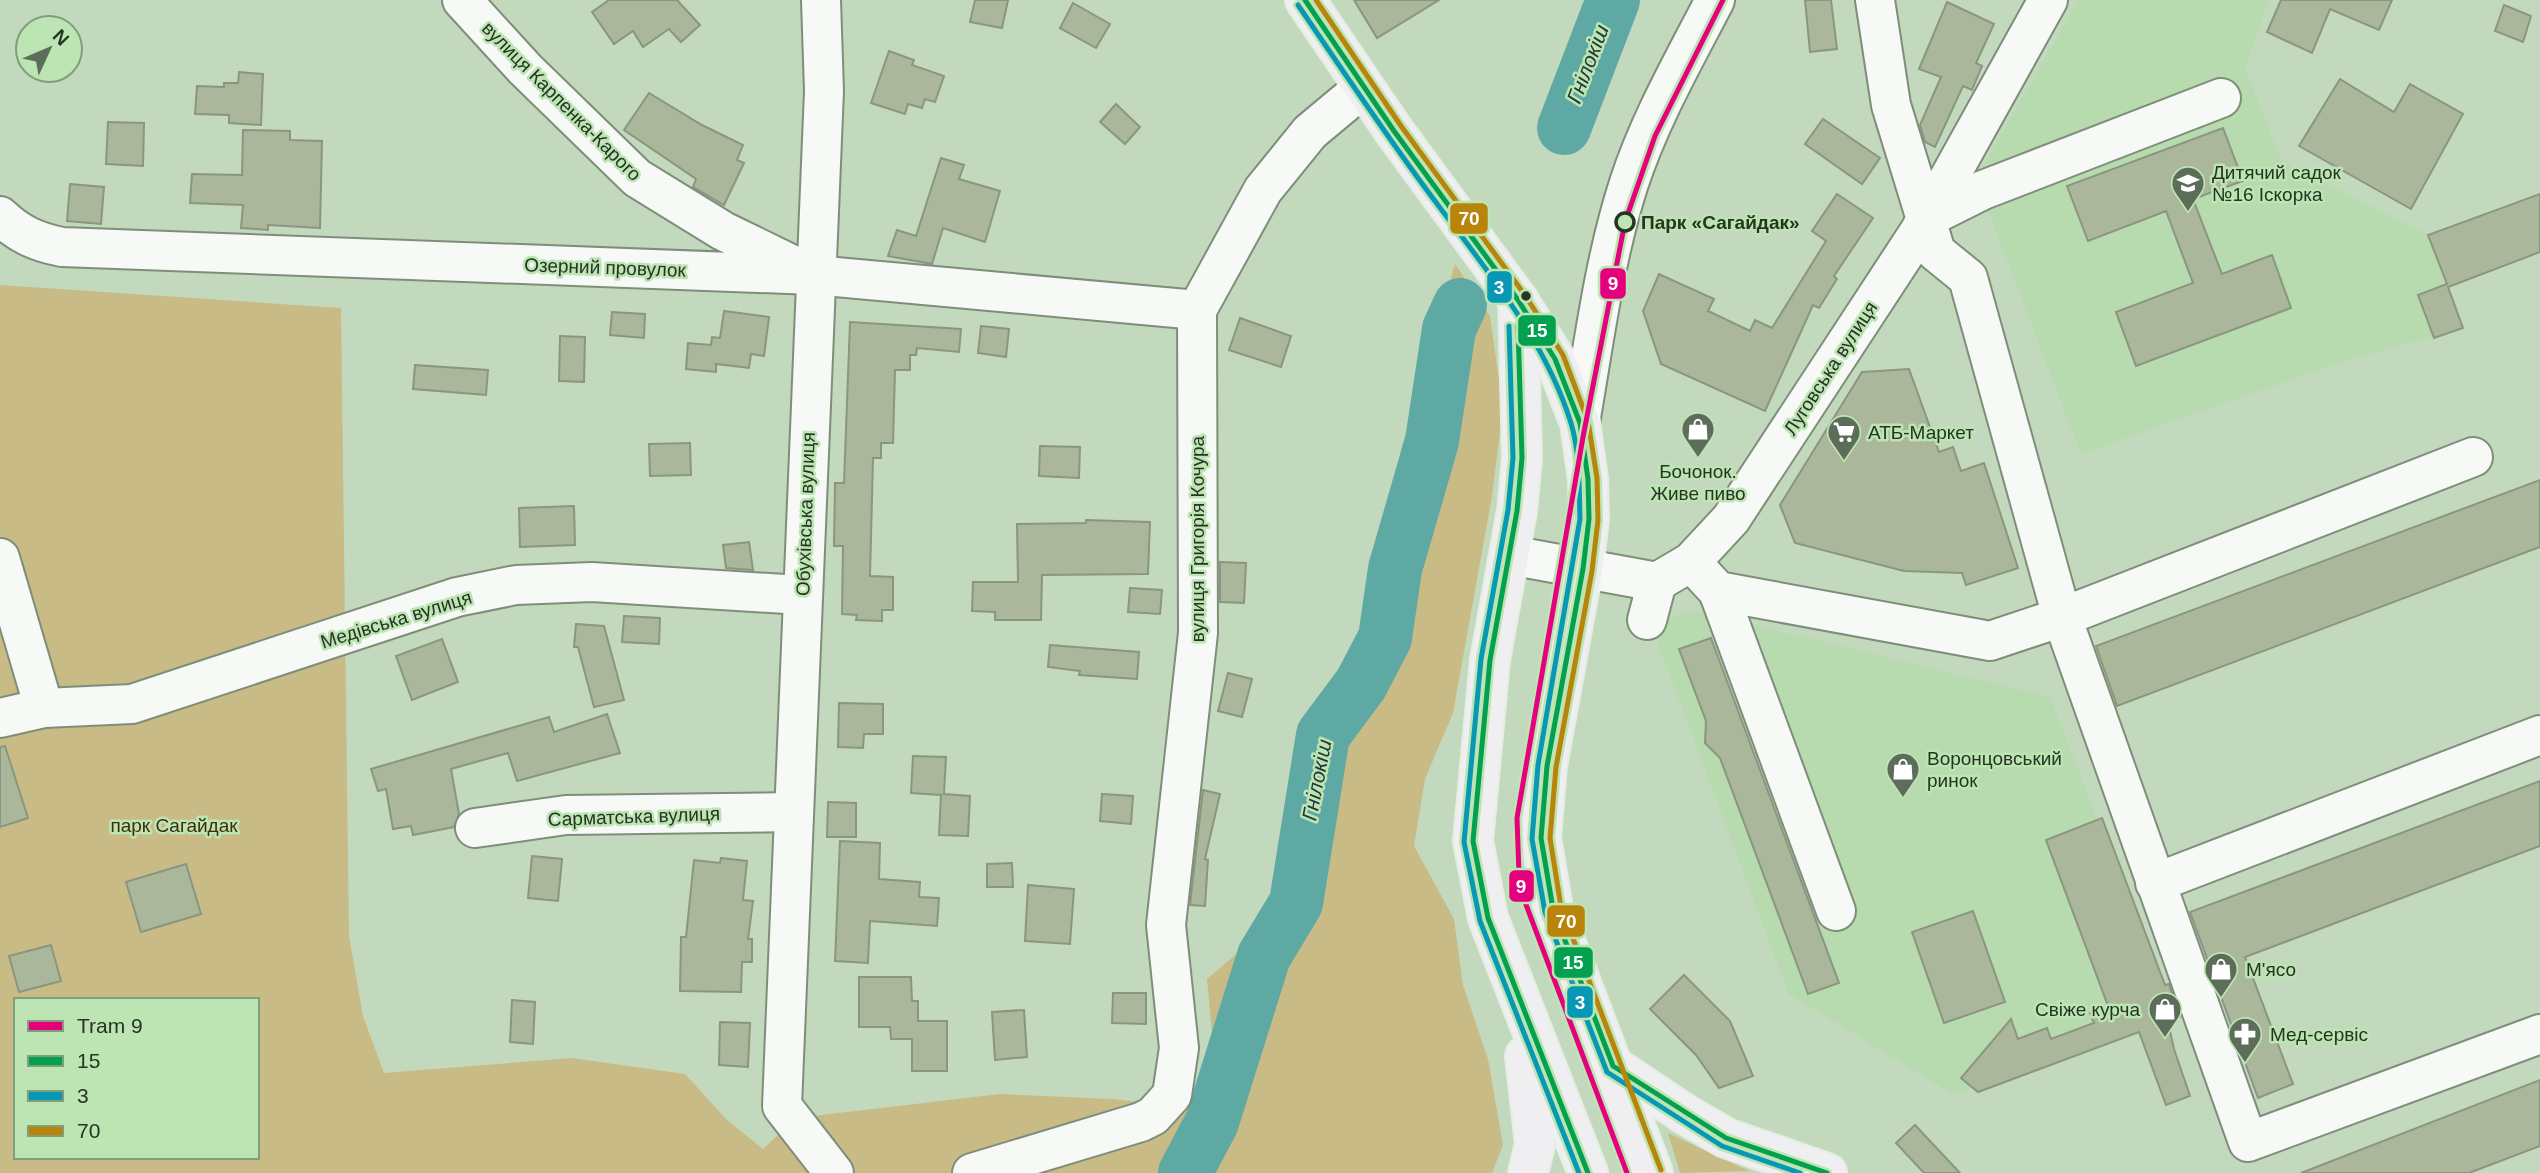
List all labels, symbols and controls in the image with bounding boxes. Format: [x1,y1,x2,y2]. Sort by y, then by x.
north arrow [14,14,84,84]
street label: вулиця Карпенка-Карого [478,18,645,185]
water label: Гнілокіш [1562,21,1613,106]
text: N [49,25,73,50]
place label: Дитячий садок №16 Іскорка [2212,162,2342,205]
school or university icon: Дитячий садок №16 Іскорка [2169,164,2207,213]
line badge: 70 [1449,202,1489,235]
text: 70 [1458,208,1480,229]
marker: Парк «Сагайдак» [1615,212,1635,232]
place label: Парк «Сагайдак» [1641,212,1800,233]
street label: Озерний провулок [524,254,687,281]
line badge: 9 [1599,267,1627,300]
line badge: 3 [1486,270,1513,304]
text: 9 [1608,273,1618,294]
text: 3 [1494,277,1504,298]
unlabelled marker [1519,289,1533,303]
street label: Луговська вулиця [1779,298,1881,439]
line badge: 15 [1517,314,1557,347]
text: 15 [1526,320,1548,341]
shop icon: Бочонок. Живе пиво [1679,410,1717,459]
supermarket icon: АТБ-Маркет [1825,413,1863,462]
place label: АТБ-Маркет [1868,422,1974,443]
street label: Обухівська вулиця [792,432,819,596]
street label: вулиця Григорія Кочура [1187,435,1208,642]
place label: Бочонок. Живе пиво [1650,461,1746,504]
street label: Медівська вулиця [318,586,474,652]
water label: Гнілокіш [1297,737,1336,822]
place label: Воронцовський ринок [1927,748,2062,791]
shop icon: Воронцовський ринок [1884,750,1922,799]
street label: Сарматська вулиця [548,803,721,830]
park label: парк Сагайдак [110,815,238,836]
line badge: 9 [1508,869,1535,903]
text: 9 [1516,876,1526,897]
line badge: 70 [1546,904,1586,938]
text: 70 [1555,911,1577,932]
line badge: 15 [1553,946,1594,979]
shop icon: М'ясо [2202,950,2240,999]
text: 15 [1562,952,1584,973]
place label: М'ясо [2246,959,2296,980]
line badge: 3 [1566,985,1594,1019]
shop icon: Свіже курча [2146,990,2184,1039]
text: 3 [1575,992,1585,1013]
legend [14,998,259,1159]
place label: Свіже курча [2035,999,2140,1020]
text: Tram 9 [77,1014,143,1037]
pharmacy icon: Мед-сервіс [2226,1015,2264,1064]
place label: Мед-сервіс [2270,1024,2368,1045]
text: 15 [77,1049,100,1072]
text: 3 [77,1084,89,1107]
text: 70 [77,1119,100,1142]

